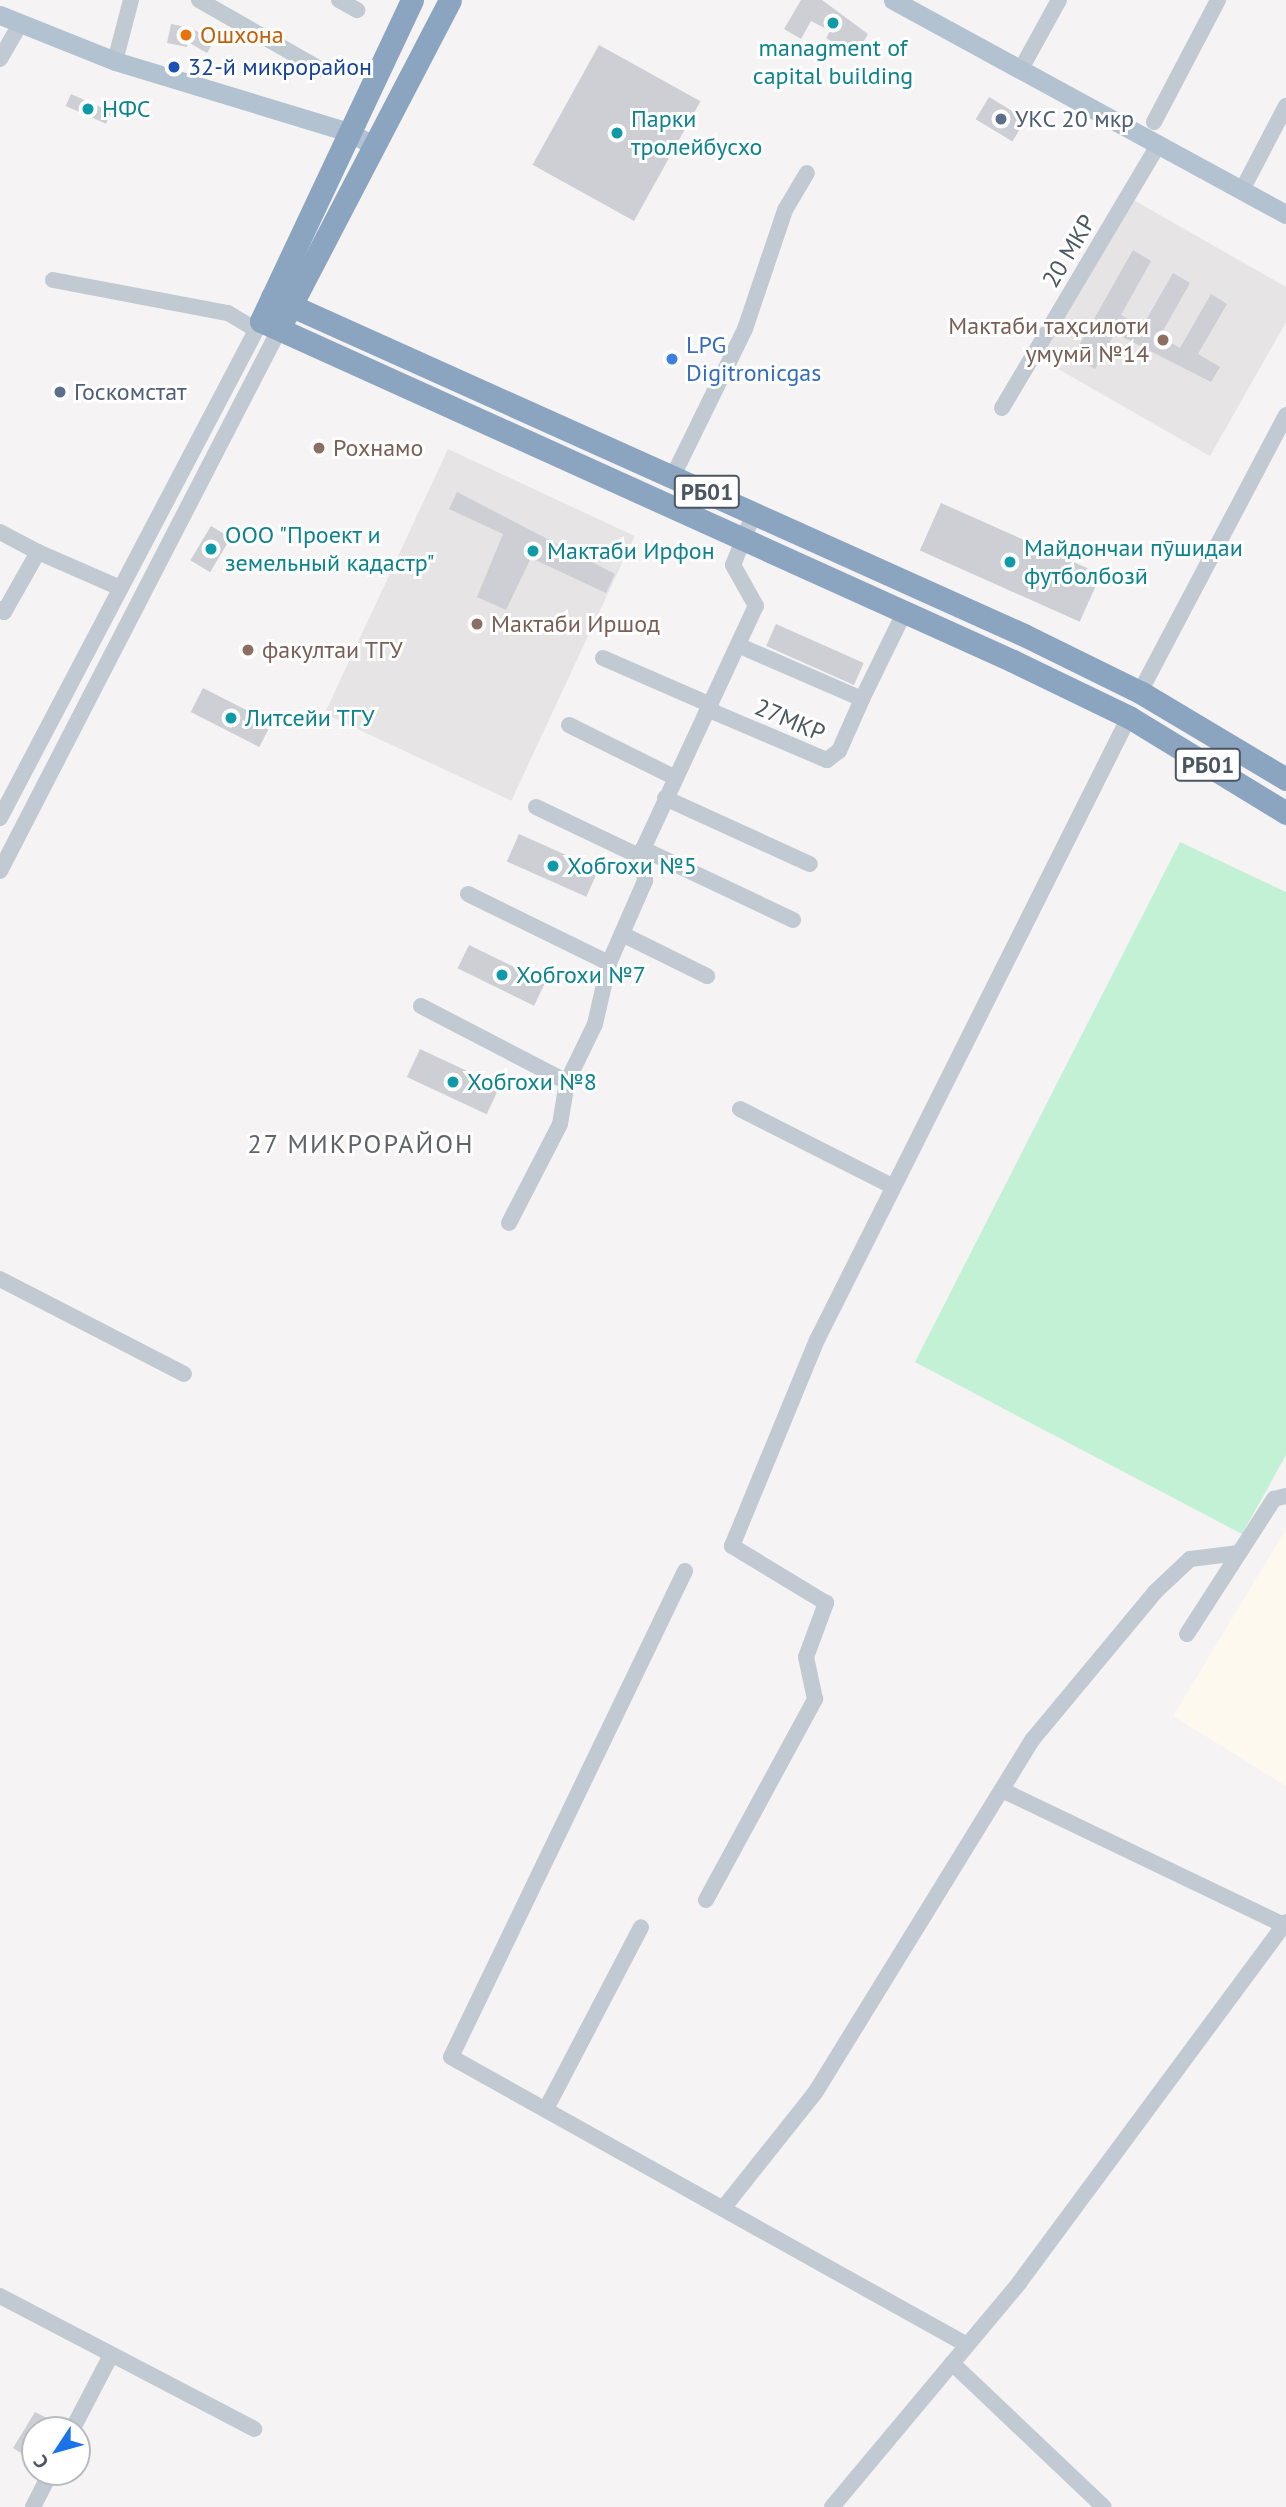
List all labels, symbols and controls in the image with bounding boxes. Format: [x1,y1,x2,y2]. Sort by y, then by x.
marker: managment of capital building [825,15,841,31]
place label: Ошхона [200,21,284,49]
marker: Ошхона [178,27,194,43]
place label: managment of capital building [753,34,913,90]
place label: 32-й микрорайон [188,53,372,81]
marker: 32-й микрорайон [166,59,182,75]
place label: НФС [102,95,151,123]
marker: НФС [80,101,96,117]
place label: Парки тролейбусхо [631,105,762,161]
place label: УКС 20 мкр [1015,105,1135,133]
marker: УКС 20 мкр [993,111,1009,127]
marker: Парки тролейбусхо [609,125,625,141]
street label: 20 МКР [1036,209,1102,293]
place label: Мактаби таҳсилоти умумӣ №14 [948,312,1149,368]
place label: LPG Digitronicgas [686,331,821,387]
marker: Мактаби таҳсилоти умумӣ №14 [1155,332,1171,348]
marker: LPG Digitronicgas [664,351,680,367]
place label: Госкомстат [74,378,187,406]
marker: Госкомстат [52,384,68,400]
place label: Рохнамо [333,434,423,462]
marker: Рохнамо [311,440,327,456]
road number: РБ01 [674,472,740,512]
place label: ООО "Проект и земельный кадастр" [225,521,434,577]
place label: Майдончаи пӯшидаи футболбозӣ [1024,534,1243,590]
place label: Мактаби Ирфон [547,537,715,565]
marker: ООО "Проект и земельный кадастр" [203,541,219,557]
marker: Мактаби Ирфон [525,543,541,559]
marker: Майдончаи пӯшидаи футболбозӣ [1002,554,1018,570]
place label: Мактаби Иршод [491,610,660,638]
marker: Мактаби Иршод [469,616,485,632]
place label: факултаи ТГУ [262,636,404,664]
marker: факултаи ТГУ [240,642,256,658]
street label: 27МКР [751,692,829,748]
place label: Литсейи ТГУ [245,704,375,732]
marker: Литсейи ТГУ [223,710,239,726]
road number: РБ01 [1175,746,1241,785]
place label: Хобгохи №5 [567,852,697,880]
marker: Хобгохи №5 [545,858,561,874]
place label: Хобгохи №7 [516,961,646,989]
marker: Хобгохи №7 [494,967,510,983]
place label: Хобгохи №8 [467,1068,597,1096]
marker: Хобгохи №8 [445,1074,461,1090]
district label: 27 МИКРОРАЙОН [248,1128,474,1160]
north arrow [21,2416,91,2486]
text: С [28,2451,53,2474]

